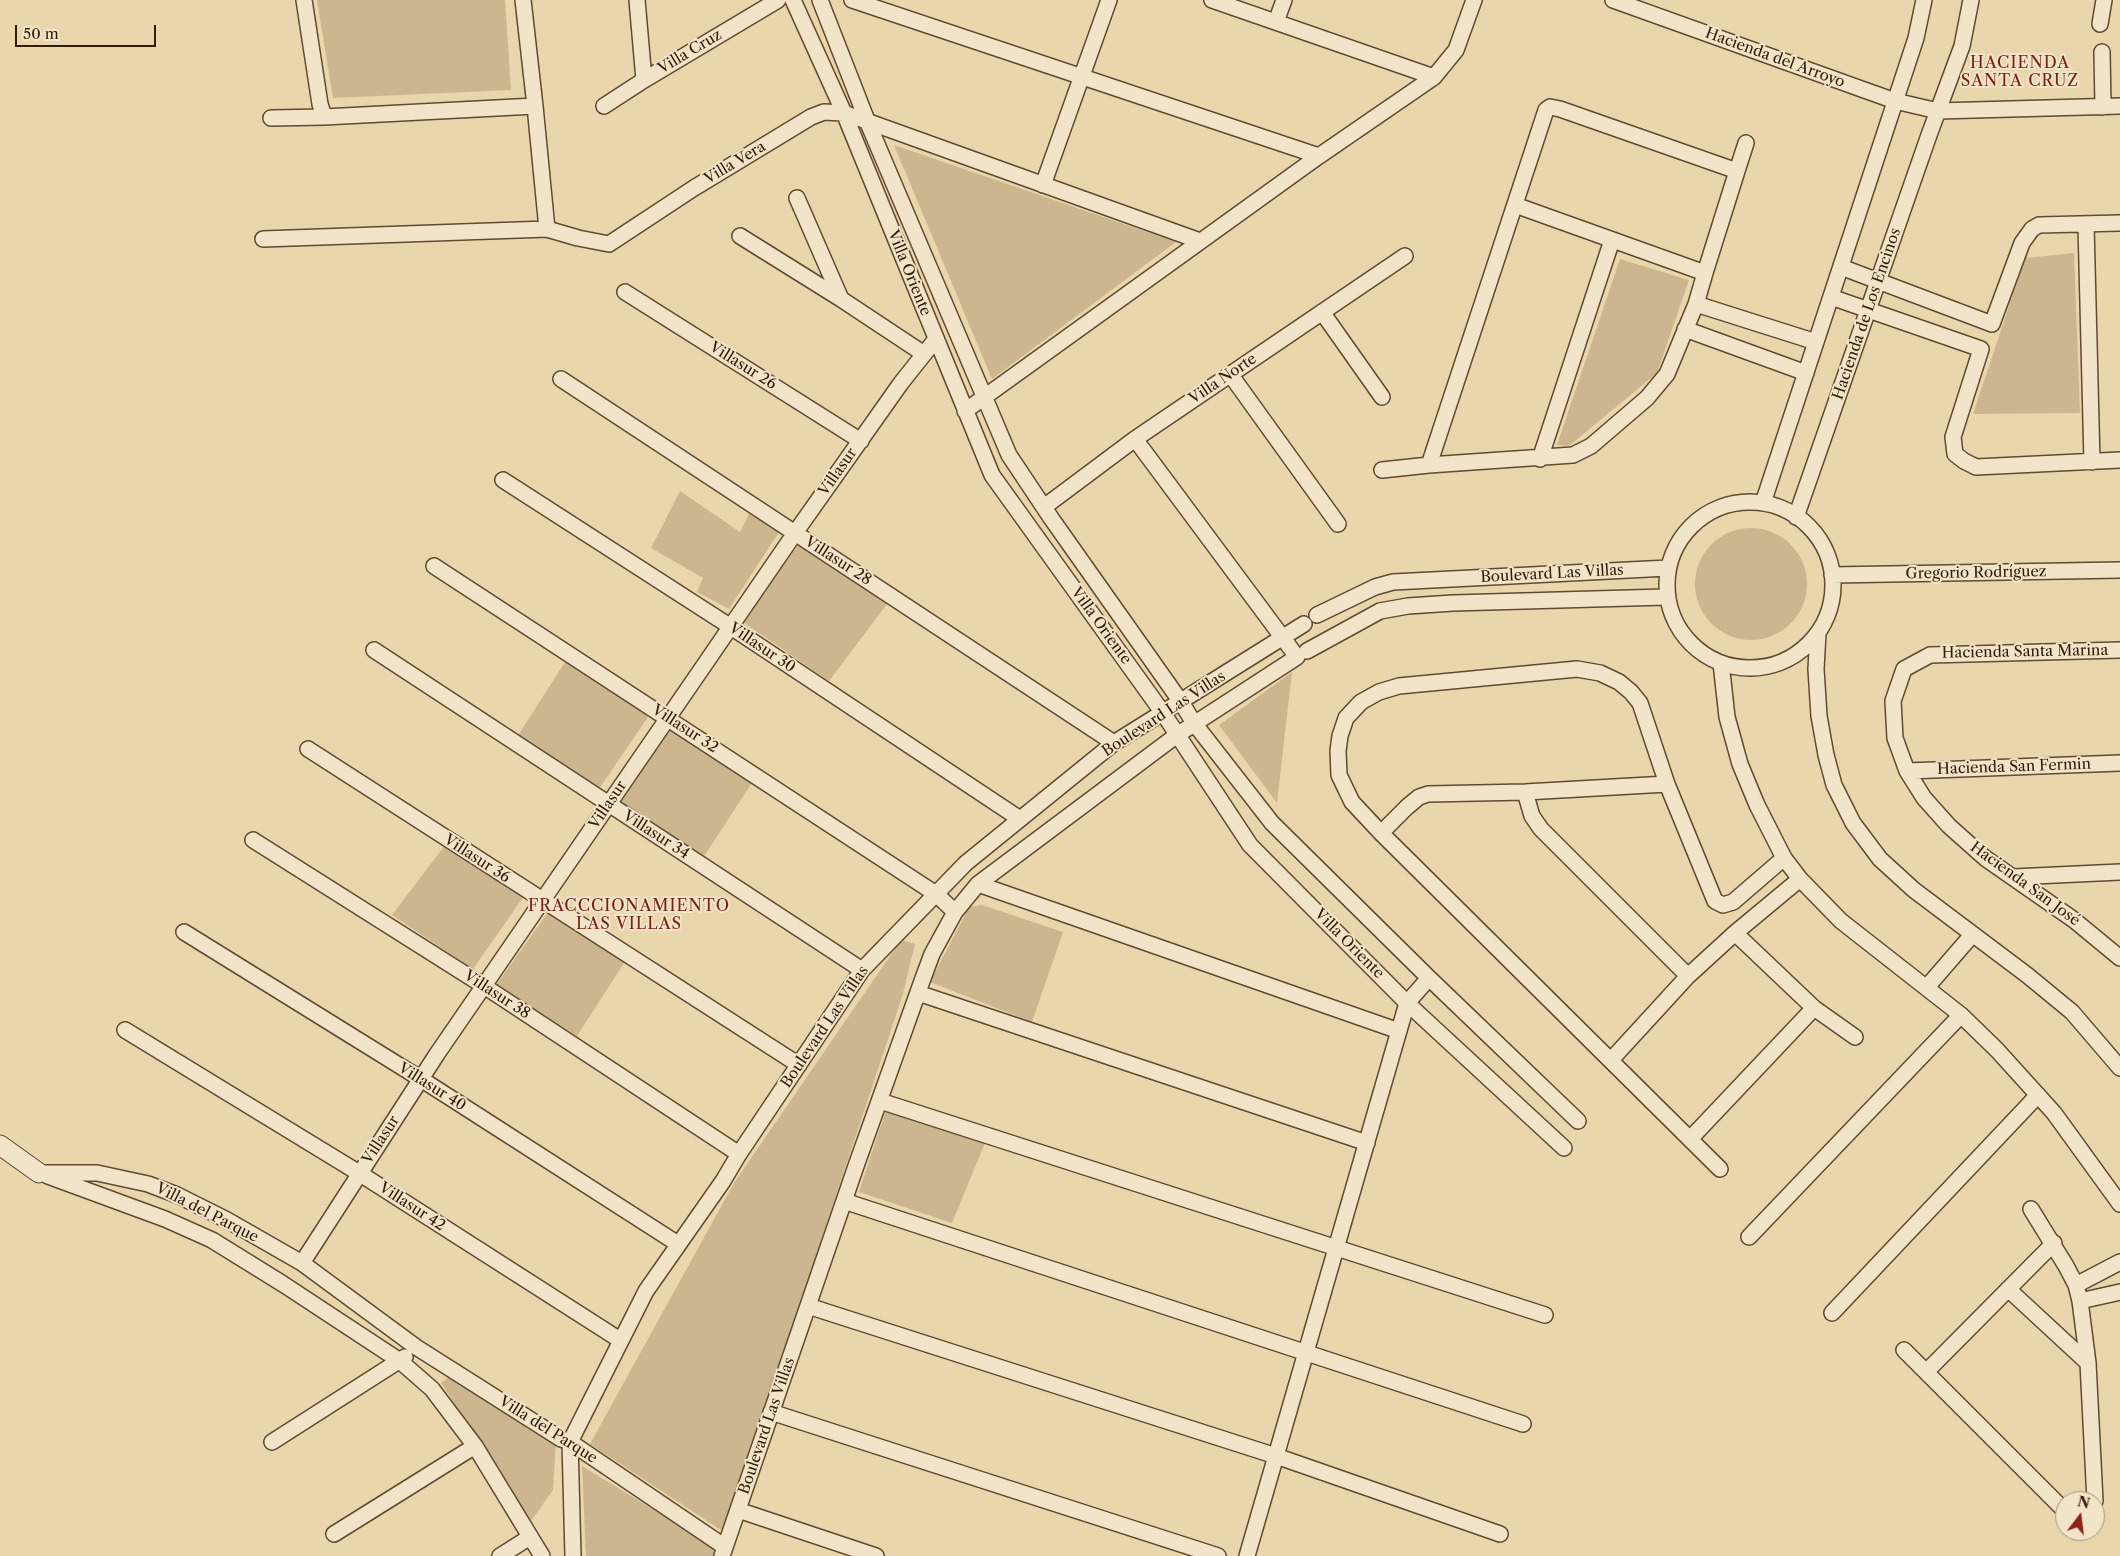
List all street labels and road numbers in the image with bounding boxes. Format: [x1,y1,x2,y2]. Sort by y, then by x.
street label: Hacienda del Arroyo [1703,24,1847,92]
street label: Villa Cruz [655,26,725,78]
street label: Villa Vera [701,138,769,188]
street label: Hacienda de Los Encinos [1829,226,1905,402]
street label: Villa Oriente [884,227,934,319]
street label: Villasur 26 [706,338,780,394]
street label: Villa Norte [1186,350,1260,408]
street label: Villasur [815,445,861,499]
street label: Villasur 28 [801,533,875,589]
street label: Boulevard Las Villas [1480,561,1624,587]
street label: Gregorio Rodríguez [1905,563,2047,583]
street label: Villa Oriente [1067,584,1135,668]
street label: Villasur 30 [725,619,799,677]
street label: Hacienda Santa Marina [1942,642,2108,662]
street label: Boulevard Las Villas [1099,667,1229,761]
street label: Villasur 32 [649,701,721,757]
street label: Hacienda San Fermin [1937,755,2091,779]
street label: Villasur [585,777,631,833]
street label: Villasur 34 [620,807,692,863]
street label: Villasur 36 [441,831,513,887]
street label: Hacienda San José [1967,838,2083,930]
street label: Villa Oriente [1310,905,1388,983]
street label: Boulevard Las Villas [777,963,873,1091]
street label: Villasur 38 [460,967,534,1023]
street label: Villasur 40 [395,1059,469,1115]
street label: Villasur [359,1112,403,1168]
street label: Villa del Parque [153,1179,261,1247]
street label: Villasur 42 [375,1179,449,1235]
street label: Boulevard Las Villas [735,1355,799,1497]
street label: Villa del Parque [495,1393,601,1467]

